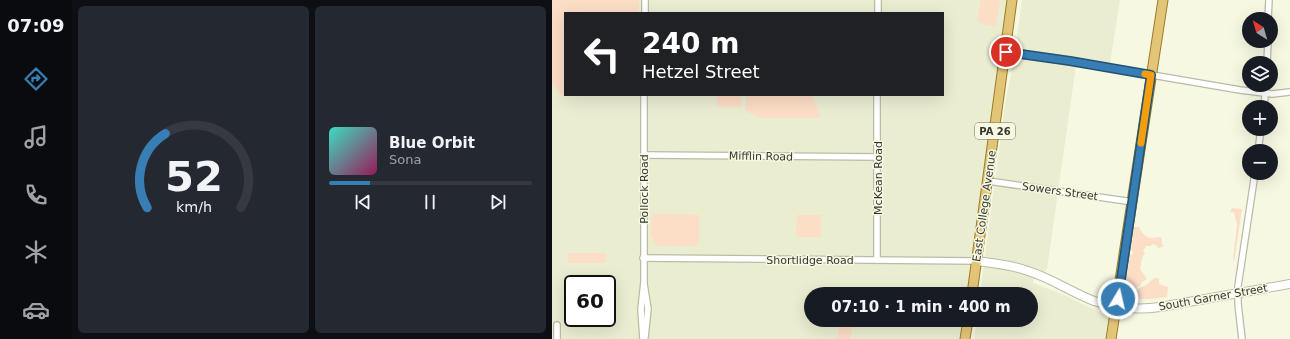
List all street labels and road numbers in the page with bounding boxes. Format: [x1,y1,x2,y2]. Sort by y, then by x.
road number: PA 26 [975,123,1015,139]
street label: McKean Road [872,141,885,215]
street label: Mifflin Road [729,149,793,164]
street label: East College Avenue [970,149,999,263]
street label: Pollock Road [638,154,651,224]
street label: Sowers Street [1021,180,1099,203]
street label: Shortlidge Road [766,254,854,267]
street label: South Garner Street [1158,281,1269,313]

